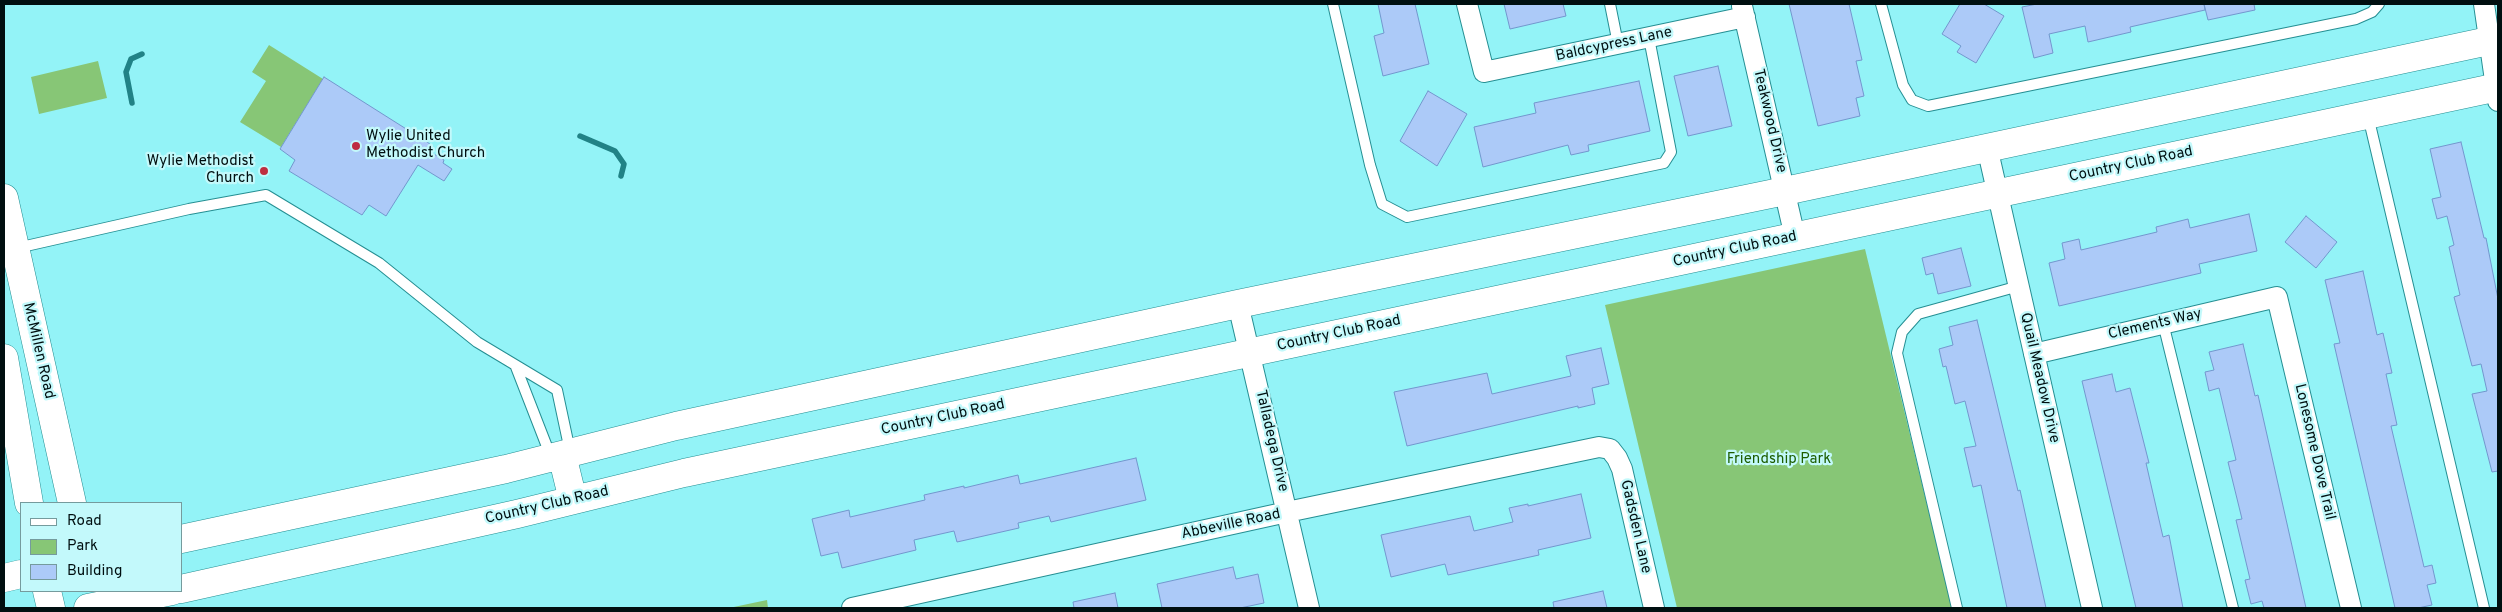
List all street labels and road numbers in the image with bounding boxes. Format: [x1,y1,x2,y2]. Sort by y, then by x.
street label: Baldcypress Lane [1554,24,1674,66]
street label: Teakwood Drive [1748,67,1790,175]
street label: Country Club Road [2067,143,2195,187]
street label: Country Club Road [1671,228,1799,272]
street label: McMillen Road [18,301,58,401]
street label: Clements Way [2107,306,2203,344]
street label: Quail Meadow Drive [2015,311,2063,445]
street label: Country Club Road [1275,312,1403,356]
street label: Lonesome Dove Trail [2290,382,2338,522]
street label: Talladega Drive [1251,388,1291,494]
street label: Country Club Road [879,396,1007,440]
street label: Gadsden Lane [1615,478,1655,576]
street label: Country Club Road [484,483,610,529]
street label: Abbeville Road [1180,506,1282,544]

